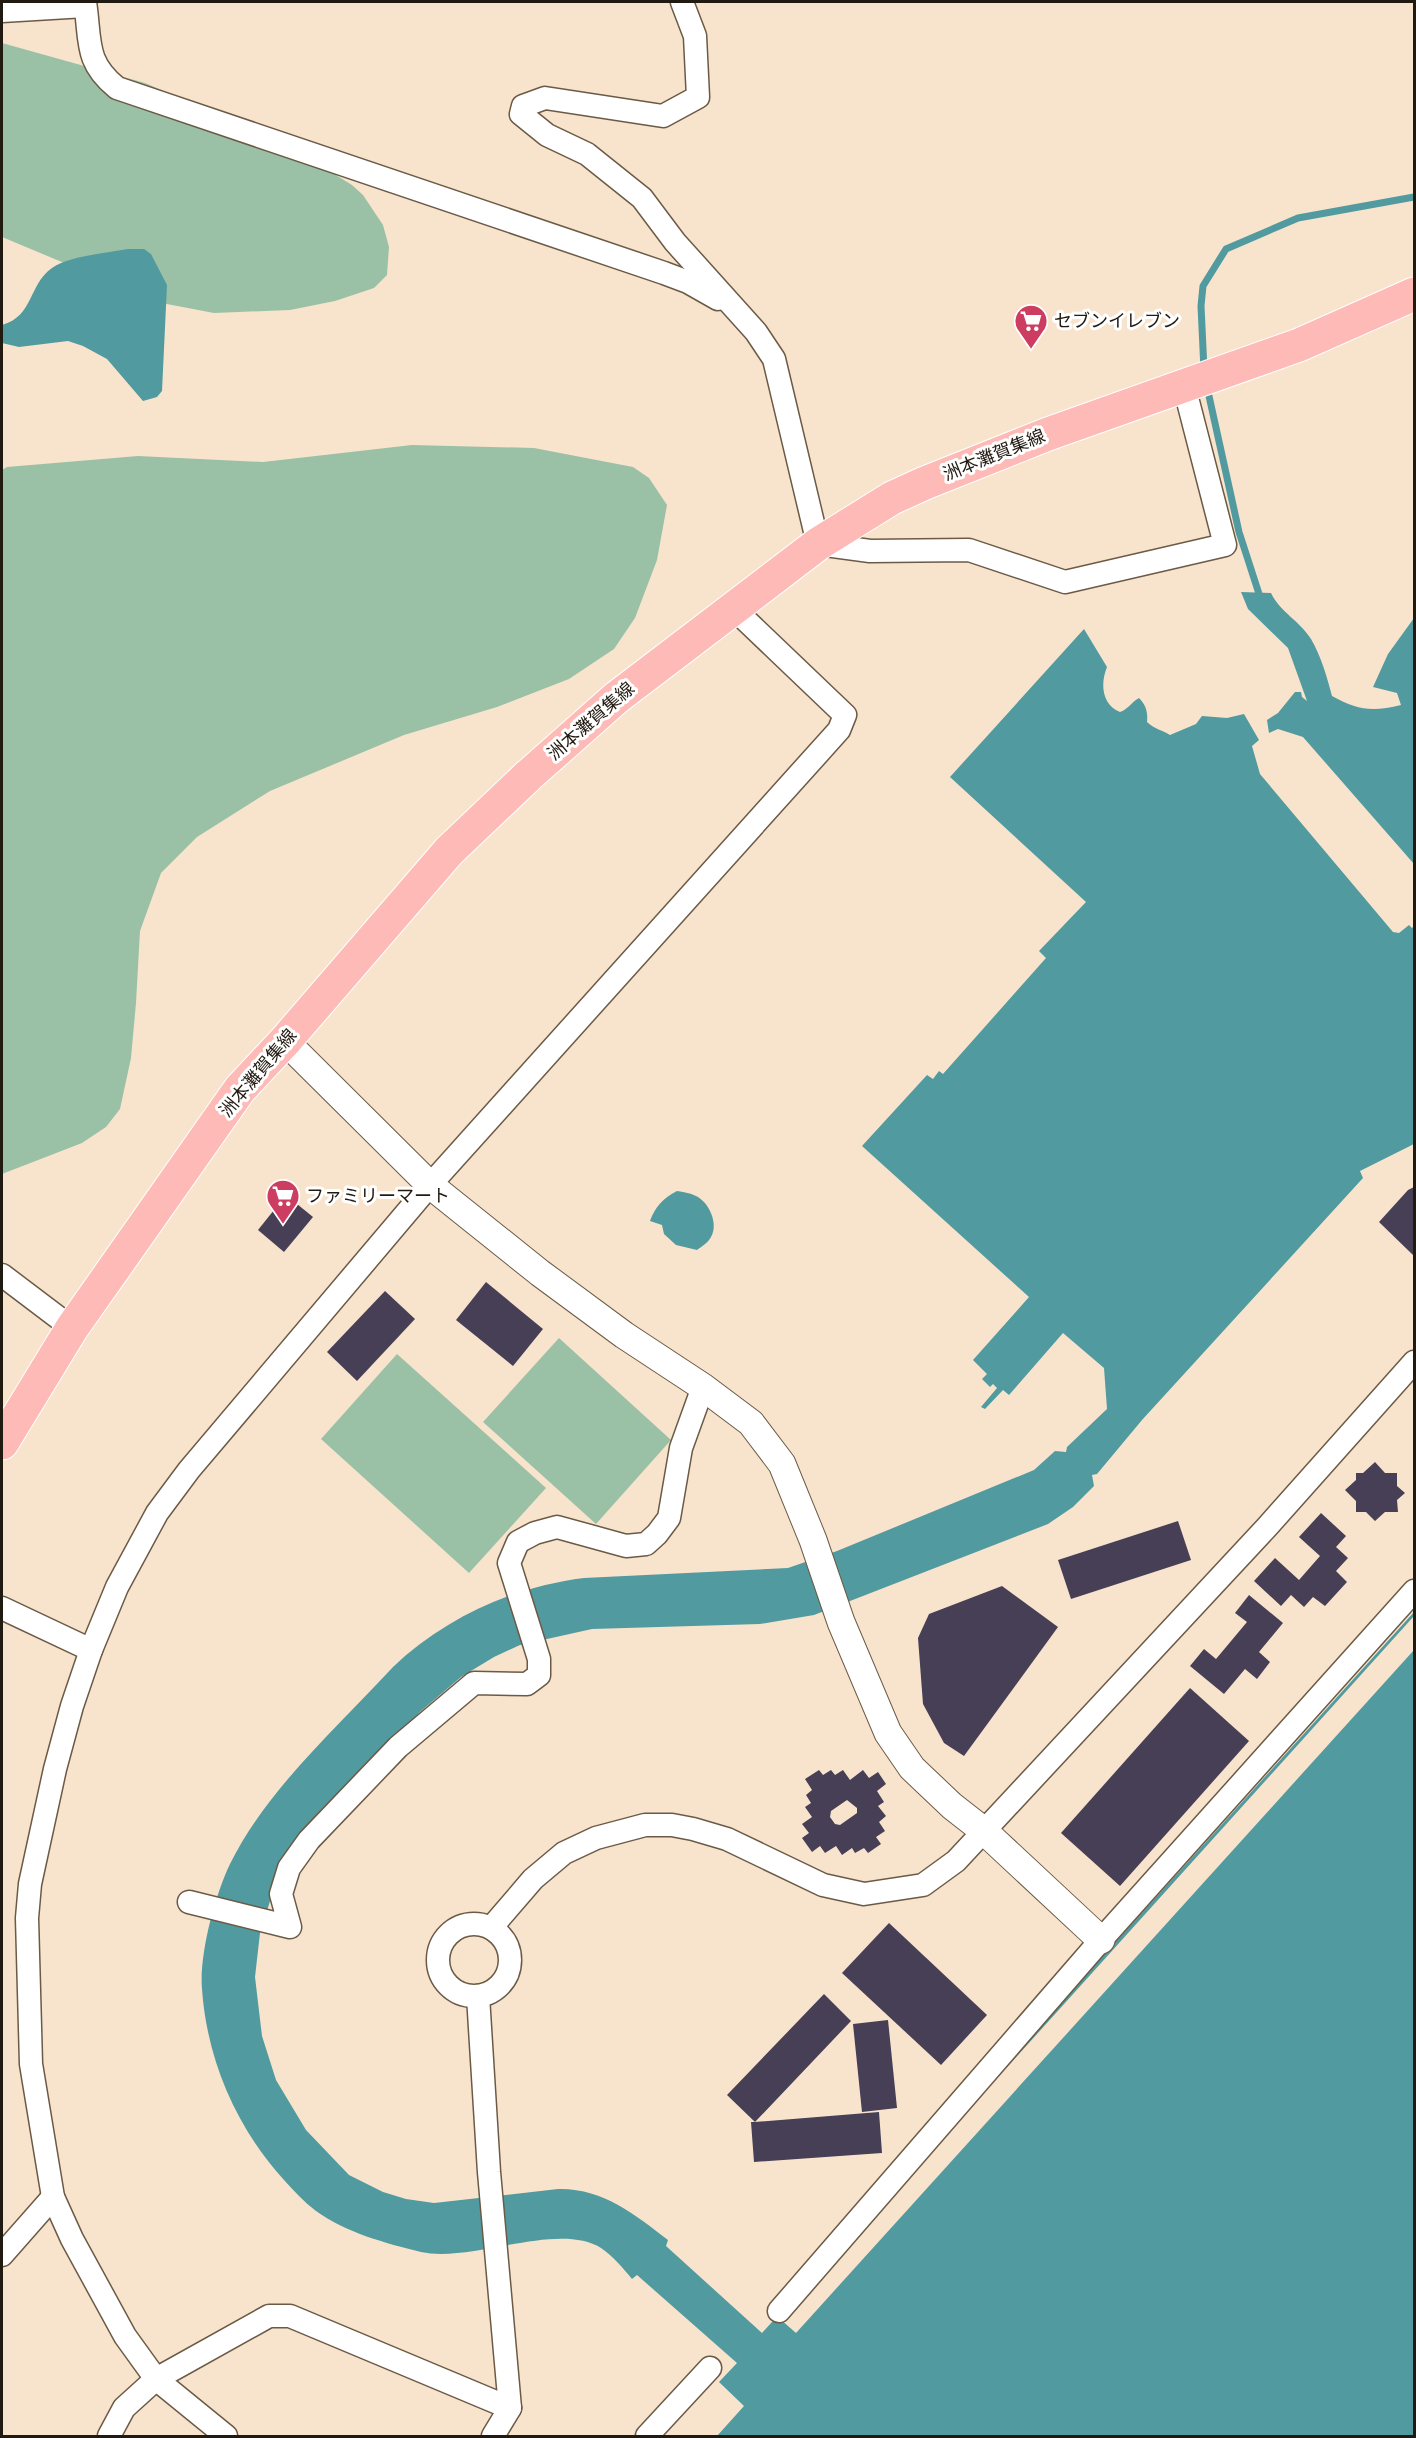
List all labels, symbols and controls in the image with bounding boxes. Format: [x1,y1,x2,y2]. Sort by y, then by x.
supermarket icon: セブンイレブン [1013,303,1049,350]
place label: セブンイレブン [1054,308,1180,334]
street label: 洲本灘賀集線 [939,423,1049,487]
street label: 洲本灘賀集線 [542,676,640,766]
street label: 洲本灘賀集線 [213,1023,303,1123]
supermarket icon: ファミリーマート [265,1178,301,1225]
place label: ファミリーマート [306,1183,450,1209]

